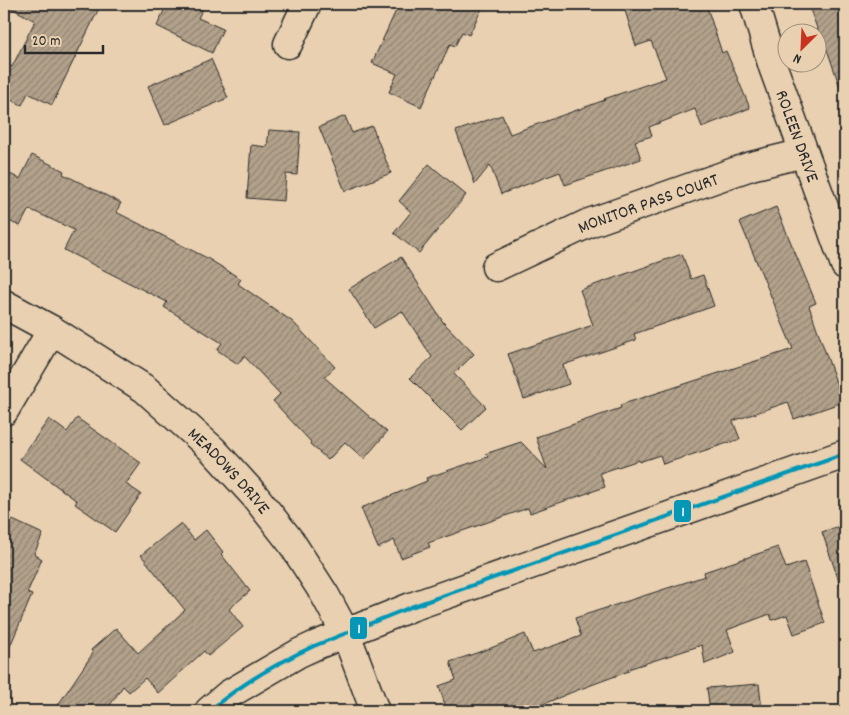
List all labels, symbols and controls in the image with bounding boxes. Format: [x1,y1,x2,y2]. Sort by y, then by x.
scale bar [25,22,102,54]
north arrow [776,22,826,72]
text: 20 m [32,31,60,53]
text: N [790,47,805,69]
street label: ROLEEN DRIVE [767,87,824,186]
street label: MONITOR PASS COURT [574,168,722,242]
street label: MEADOWS DRIVE [181,423,275,520]
line badge: 1 [673,499,692,523]
text: 1 [681,503,685,523]
line badge: 1 [349,616,368,640]
text: 1 [357,620,361,640]

